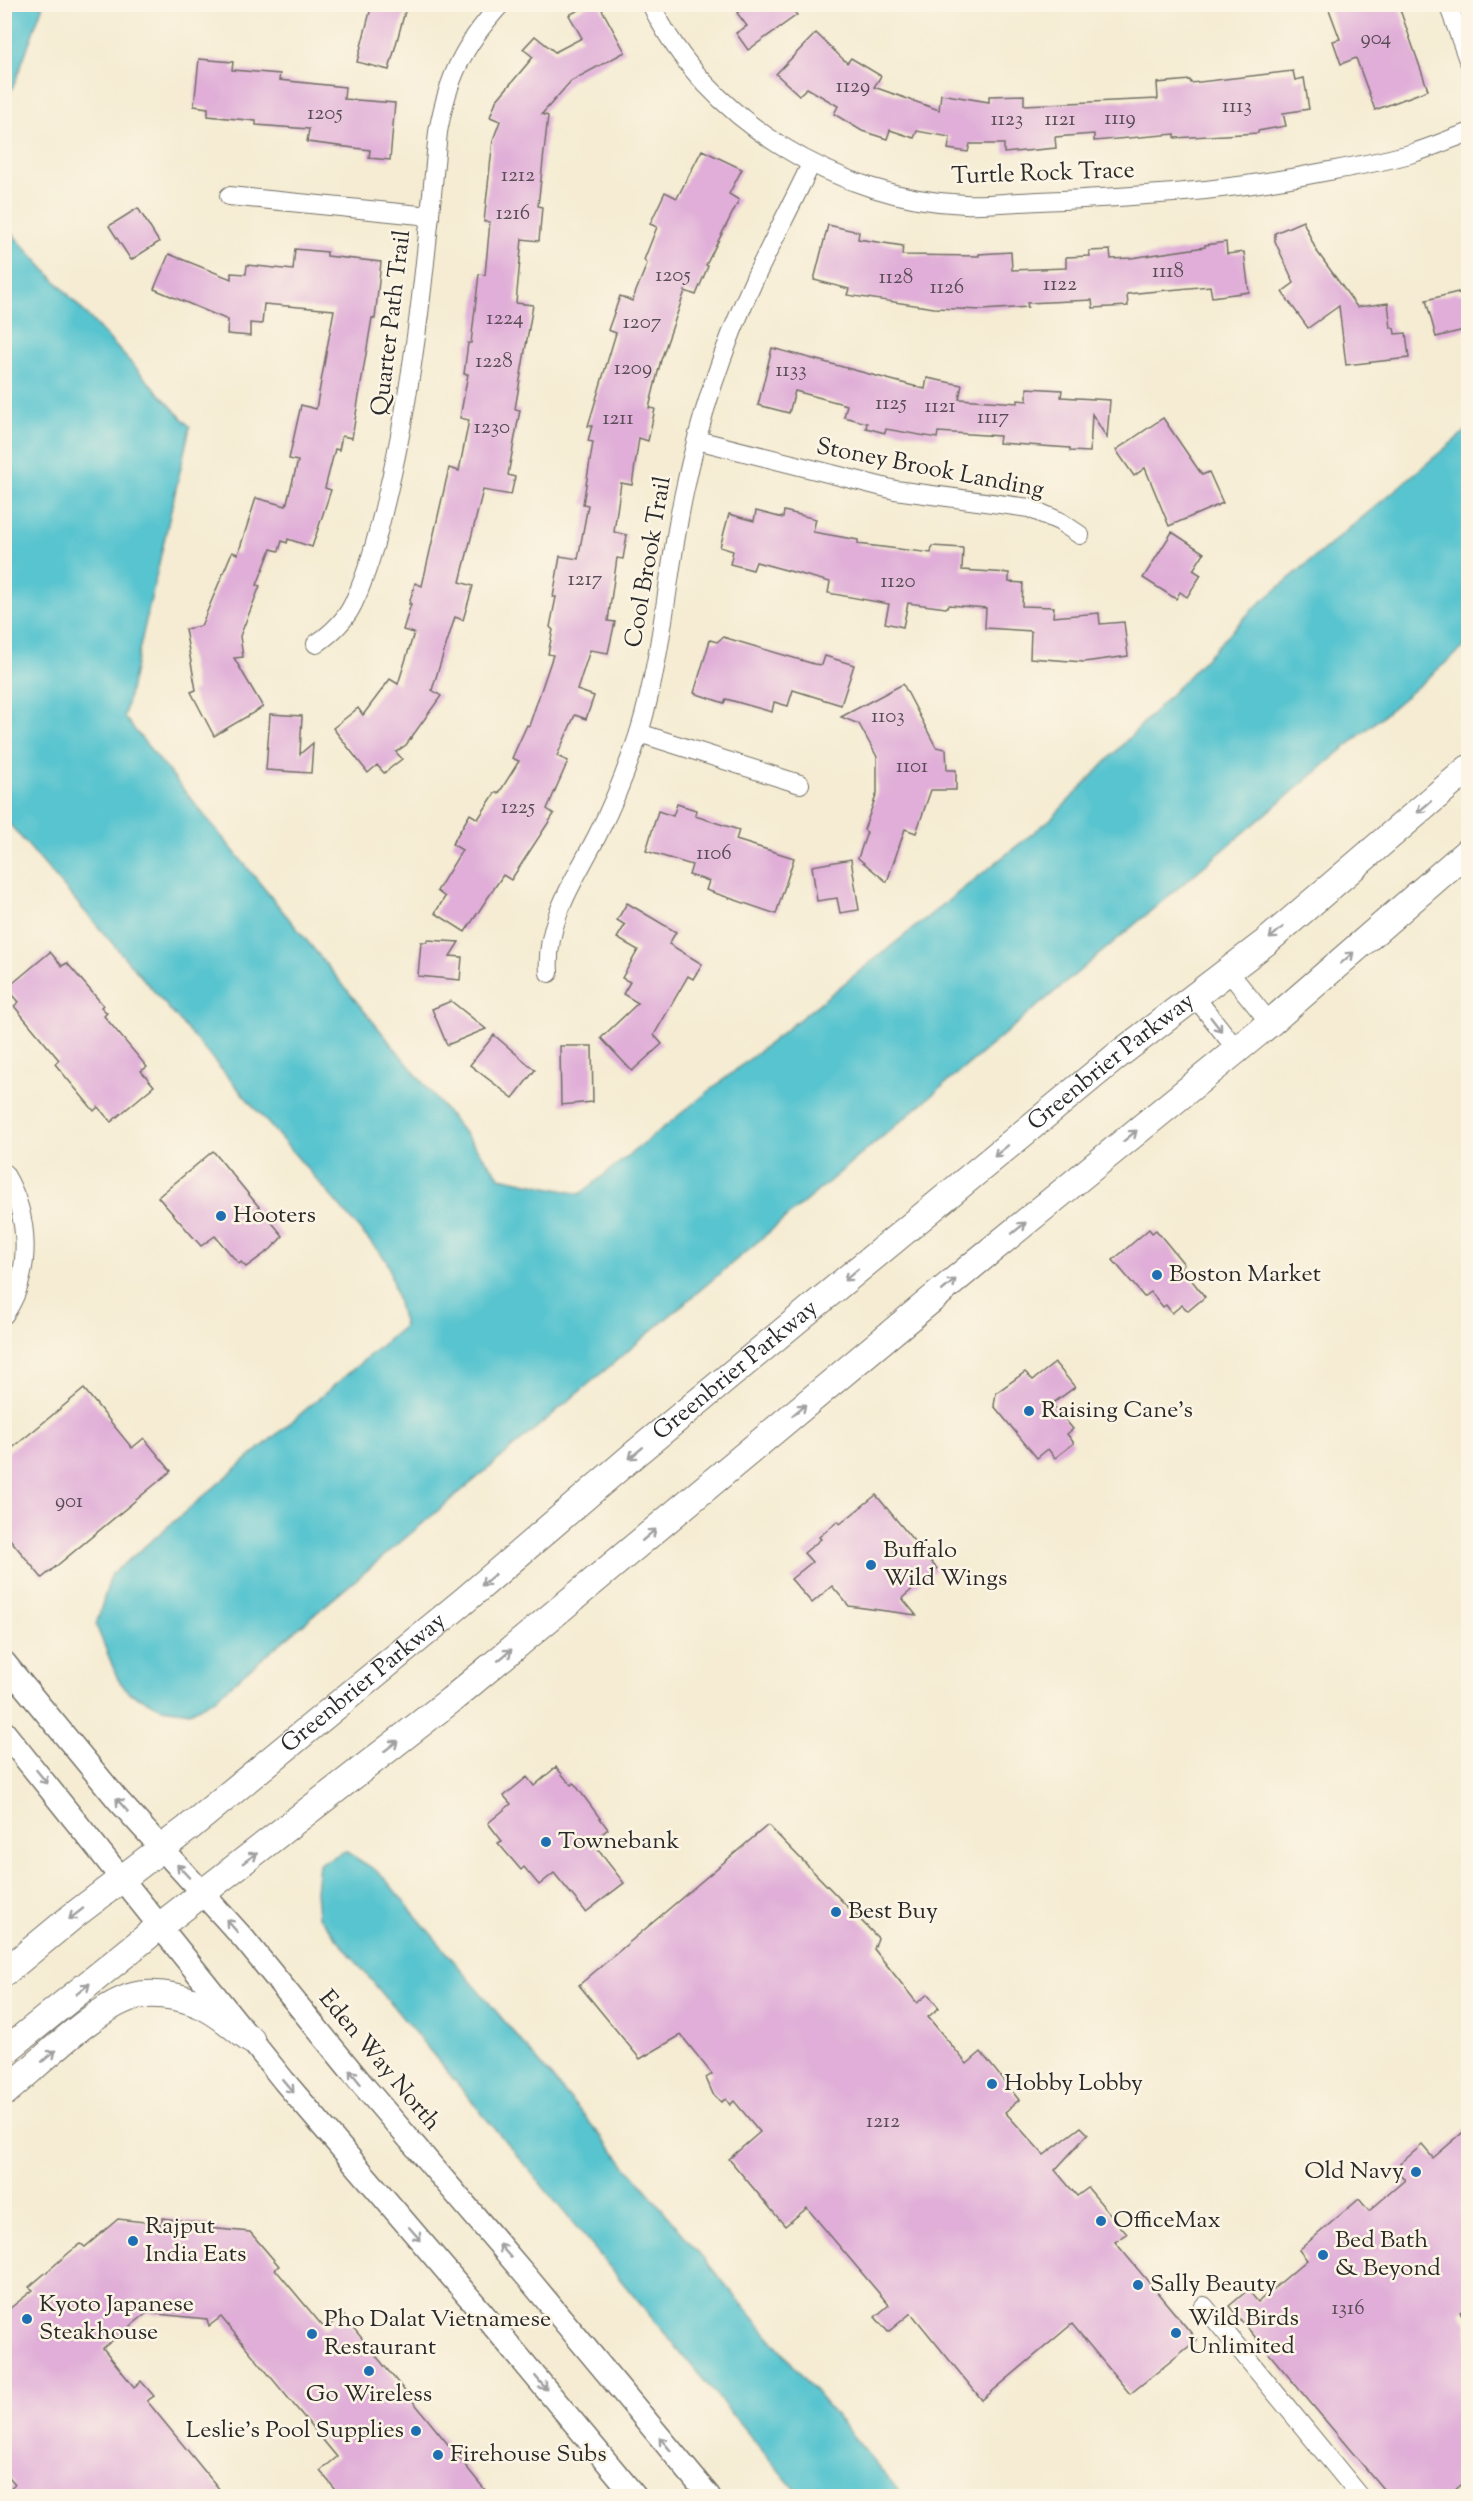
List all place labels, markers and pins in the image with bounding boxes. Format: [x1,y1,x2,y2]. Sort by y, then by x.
place label: Hooters [233,1199,316,1233]
marker: Hooters [214,1209,228,1223]
place label: Boston Market [1169,1258,1321,1292]
marker: Boston Market [1150,1268,1164,1282]
place label: Raising Cane's [1041,1394,1193,1428]
marker: Raising Cane's [1022,1404,1036,1418]
place label: Buffalo Wild Wings [883,1534,1007,1596]
marker: Buffalo Wild Wings [864,1558,878,1572]
place label: Townebank [558,1825,680,1859]
marker: Townebank [539,1835,553,1849]
place label: Best Buy [848,1895,938,1929]
marker: Best Buy [829,1905,843,1919]
place label: Hobby Lobby [1004,2067,1143,2101]
marker: Hobby Lobby [985,2077,999,2091]
place label: Old Navy [1304,2155,1404,2189]
marker: Old Navy [1409,2165,1423,2179]
place label: OfficeMax [1113,2204,1221,2238]
place label: Rajput India Eats [145,2210,246,2272]
marker: OfficeMax [1094,2214,1108,2228]
place label: Bed Bath & Beyond [1335,2224,1441,2286]
marker: Rajput India Eats [126,2234,140,2248]
marker: Bed Bath & Beyond [1316,2248,1330,2262]
place label: Sally Beauty [1150,2268,1277,2302]
marker: Sally Beauty [1131,2278,1145,2292]
place label: Kyoto Japanese Steakhouse [39,2288,194,2350]
place label: Wild Birds Unlimited [1188,2302,1299,2364]
place label: Pho Dalat Vietnamese Restaurant [324,2303,551,2365]
marker: Kyoto Japanese Steakhouse [20,2312,34,2326]
marker: Wild Birds Unlimited [1169,2326,1183,2340]
marker: Pho Dalat Vietnamese Restaurant [305,2327,319,2341]
marker: Go Wireless [362,2364,376,2378]
place label: Go Wireless [306,2378,432,2412]
place label: Leslie's Pool Supplies [186,2414,404,2448]
marker: Leslie's Pool Supplies [409,2424,423,2438]
place label: Firehouse Subs [450,2438,607,2472]
marker: Firehouse Subs [431,2448,445,2462]

